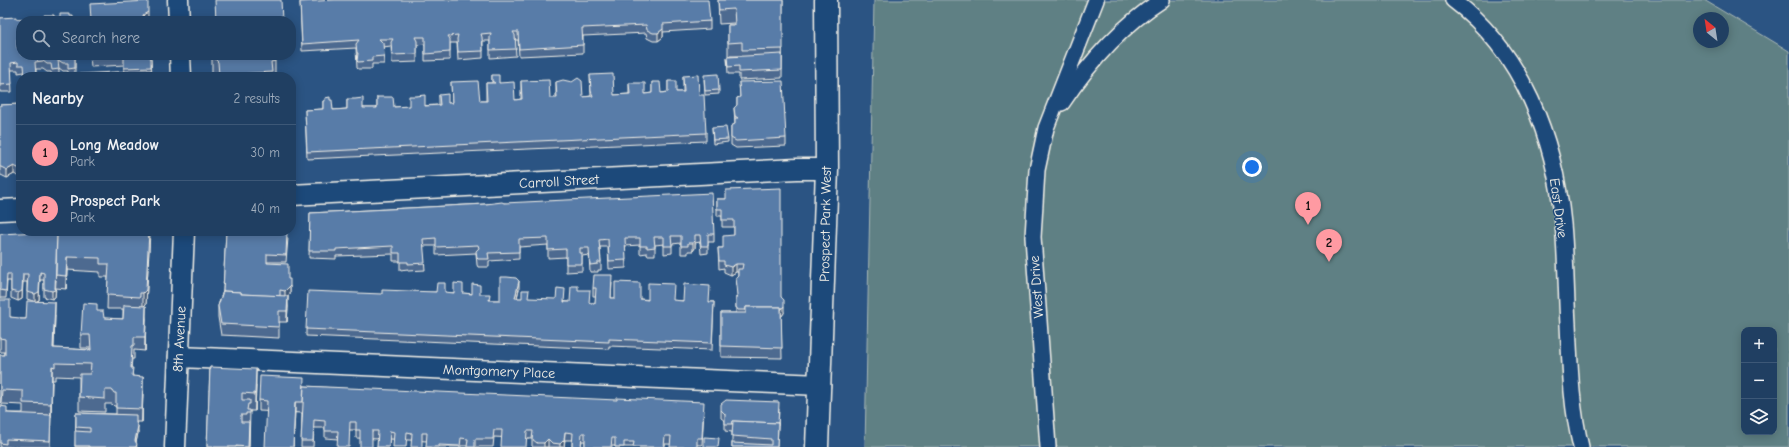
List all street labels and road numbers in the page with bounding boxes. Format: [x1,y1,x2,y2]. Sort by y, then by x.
street label: Prospect Park West [816,165,835,282]
street label: Carroll Street [519,171,600,192]
street label: East Drive [1546,177,1571,239]
street label: West Drive [1026,255,1047,319]
street label: 8th Avenue [169,306,190,372]
street label: Montgomery Place [443,361,555,382]

